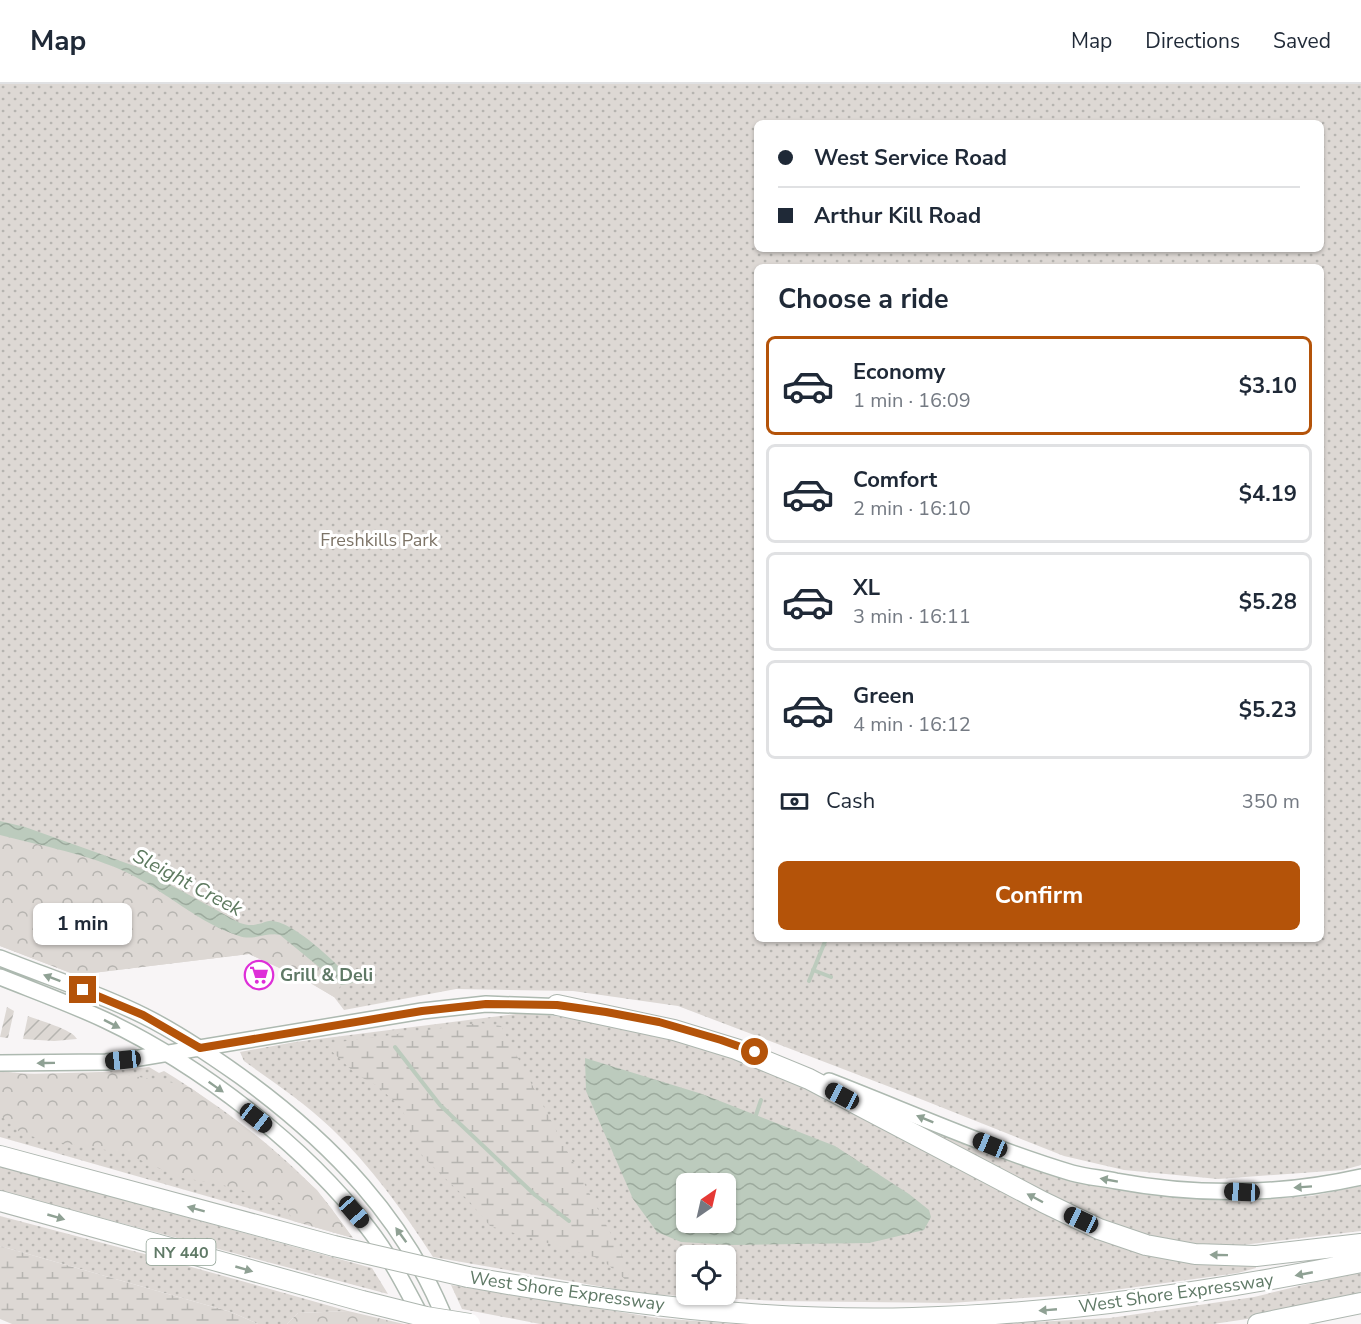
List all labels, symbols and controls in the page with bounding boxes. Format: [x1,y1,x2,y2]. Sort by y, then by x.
text: Map [30,22,86,60]
text: Map [1071,27,1112,55]
text: Directions [1145,27,1240,55]
text: Saved [1273,27,1331,55]
text: West Service Road [814,143,1007,173]
text: Arthur Kill Road [814,201,981,231]
text: Choose a ride [778,281,949,318]
text: Economy [853,357,945,387]
icon: car [781,359,835,413]
text: $3.10 [1239,371,1297,401]
text: 1 min · 16:09 [853,387,971,414]
text: Comfort [853,465,937,495]
icon: car [781,467,835,521]
text: $4.19 [1239,479,1297,509]
text: 2 min · 16:10 [853,495,971,522]
park label: Freshkills Park [320,528,439,552]
text: XL [853,573,880,603]
icon: car [781,575,835,629]
text: $5.28 [1239,587,1297,617]
text: 3 min · 16:11 [853,603,971,630]
text: Green [853,681,914,711]
icon: car [781,683,835,737]
text: $5.23 [1239,695,1297,725]
text: 4 min · 16:12 [853,711,971,738]
icon: cash [778,785,811,818]
text: Cash [826,786,875,816]
text: 350 m [1242,788,1300,815]
water label: Sleight Creek [128,842,248,923]
button: Confirm [778,861,1300,930]
callout: 1 min [34,903,132,945]
text: 1 min [57,910,108,937]
supermarket icon: Grill & Deli [243,959,275,991]
place label: Grill & Deli [280,963,373,987]
one-way arrow [43,973,61,983]
route end [69,976,96,1003]
one-way arrow [103,1019,120,1029]
route start [741,1038,768,1065]
car [104,1049,142,1071]
one-way arrow [37,1058,56,1068]
car [822,1080,862,1112]
one-way arrow [207,1081,223,1093]
car [236,1100,276,1136]
one-way arrow [916,1114,934,1123]
car [970,1130,1010,1160]
north arrow [676,1173,736,1233]
map controls [676,1173,736,1305]
one-way arrow [1100,1175,1119,1184]
car [1224,1182,1260,1202]
one-way arrow [1294,1182,1313,1192]
car [335,1193,373,1231]
one-way arrow [1026,1193,1043,1203]
one-way arrow [187,1203,205,1213]
car [1061,1204,1101,1236]
one-way arrow [48,1213,66,1222]
one-way arrow [395,1228,407,1244]
road number: NY 440 [146,1239,216,1265]
button: locate [676,1245,736,1305]
one-way arrow [1210,1250,1229,1260]
one-way arrow [235,1265,253,1274]
street label: West Shore Expressway [468,1265,667,1317]
street label: West Shore Expressway [1077,1267,1276,1319]
one-way arrow [1294,1270,1313,1279]
one-way arrow [1039,1305,1058,1315]

